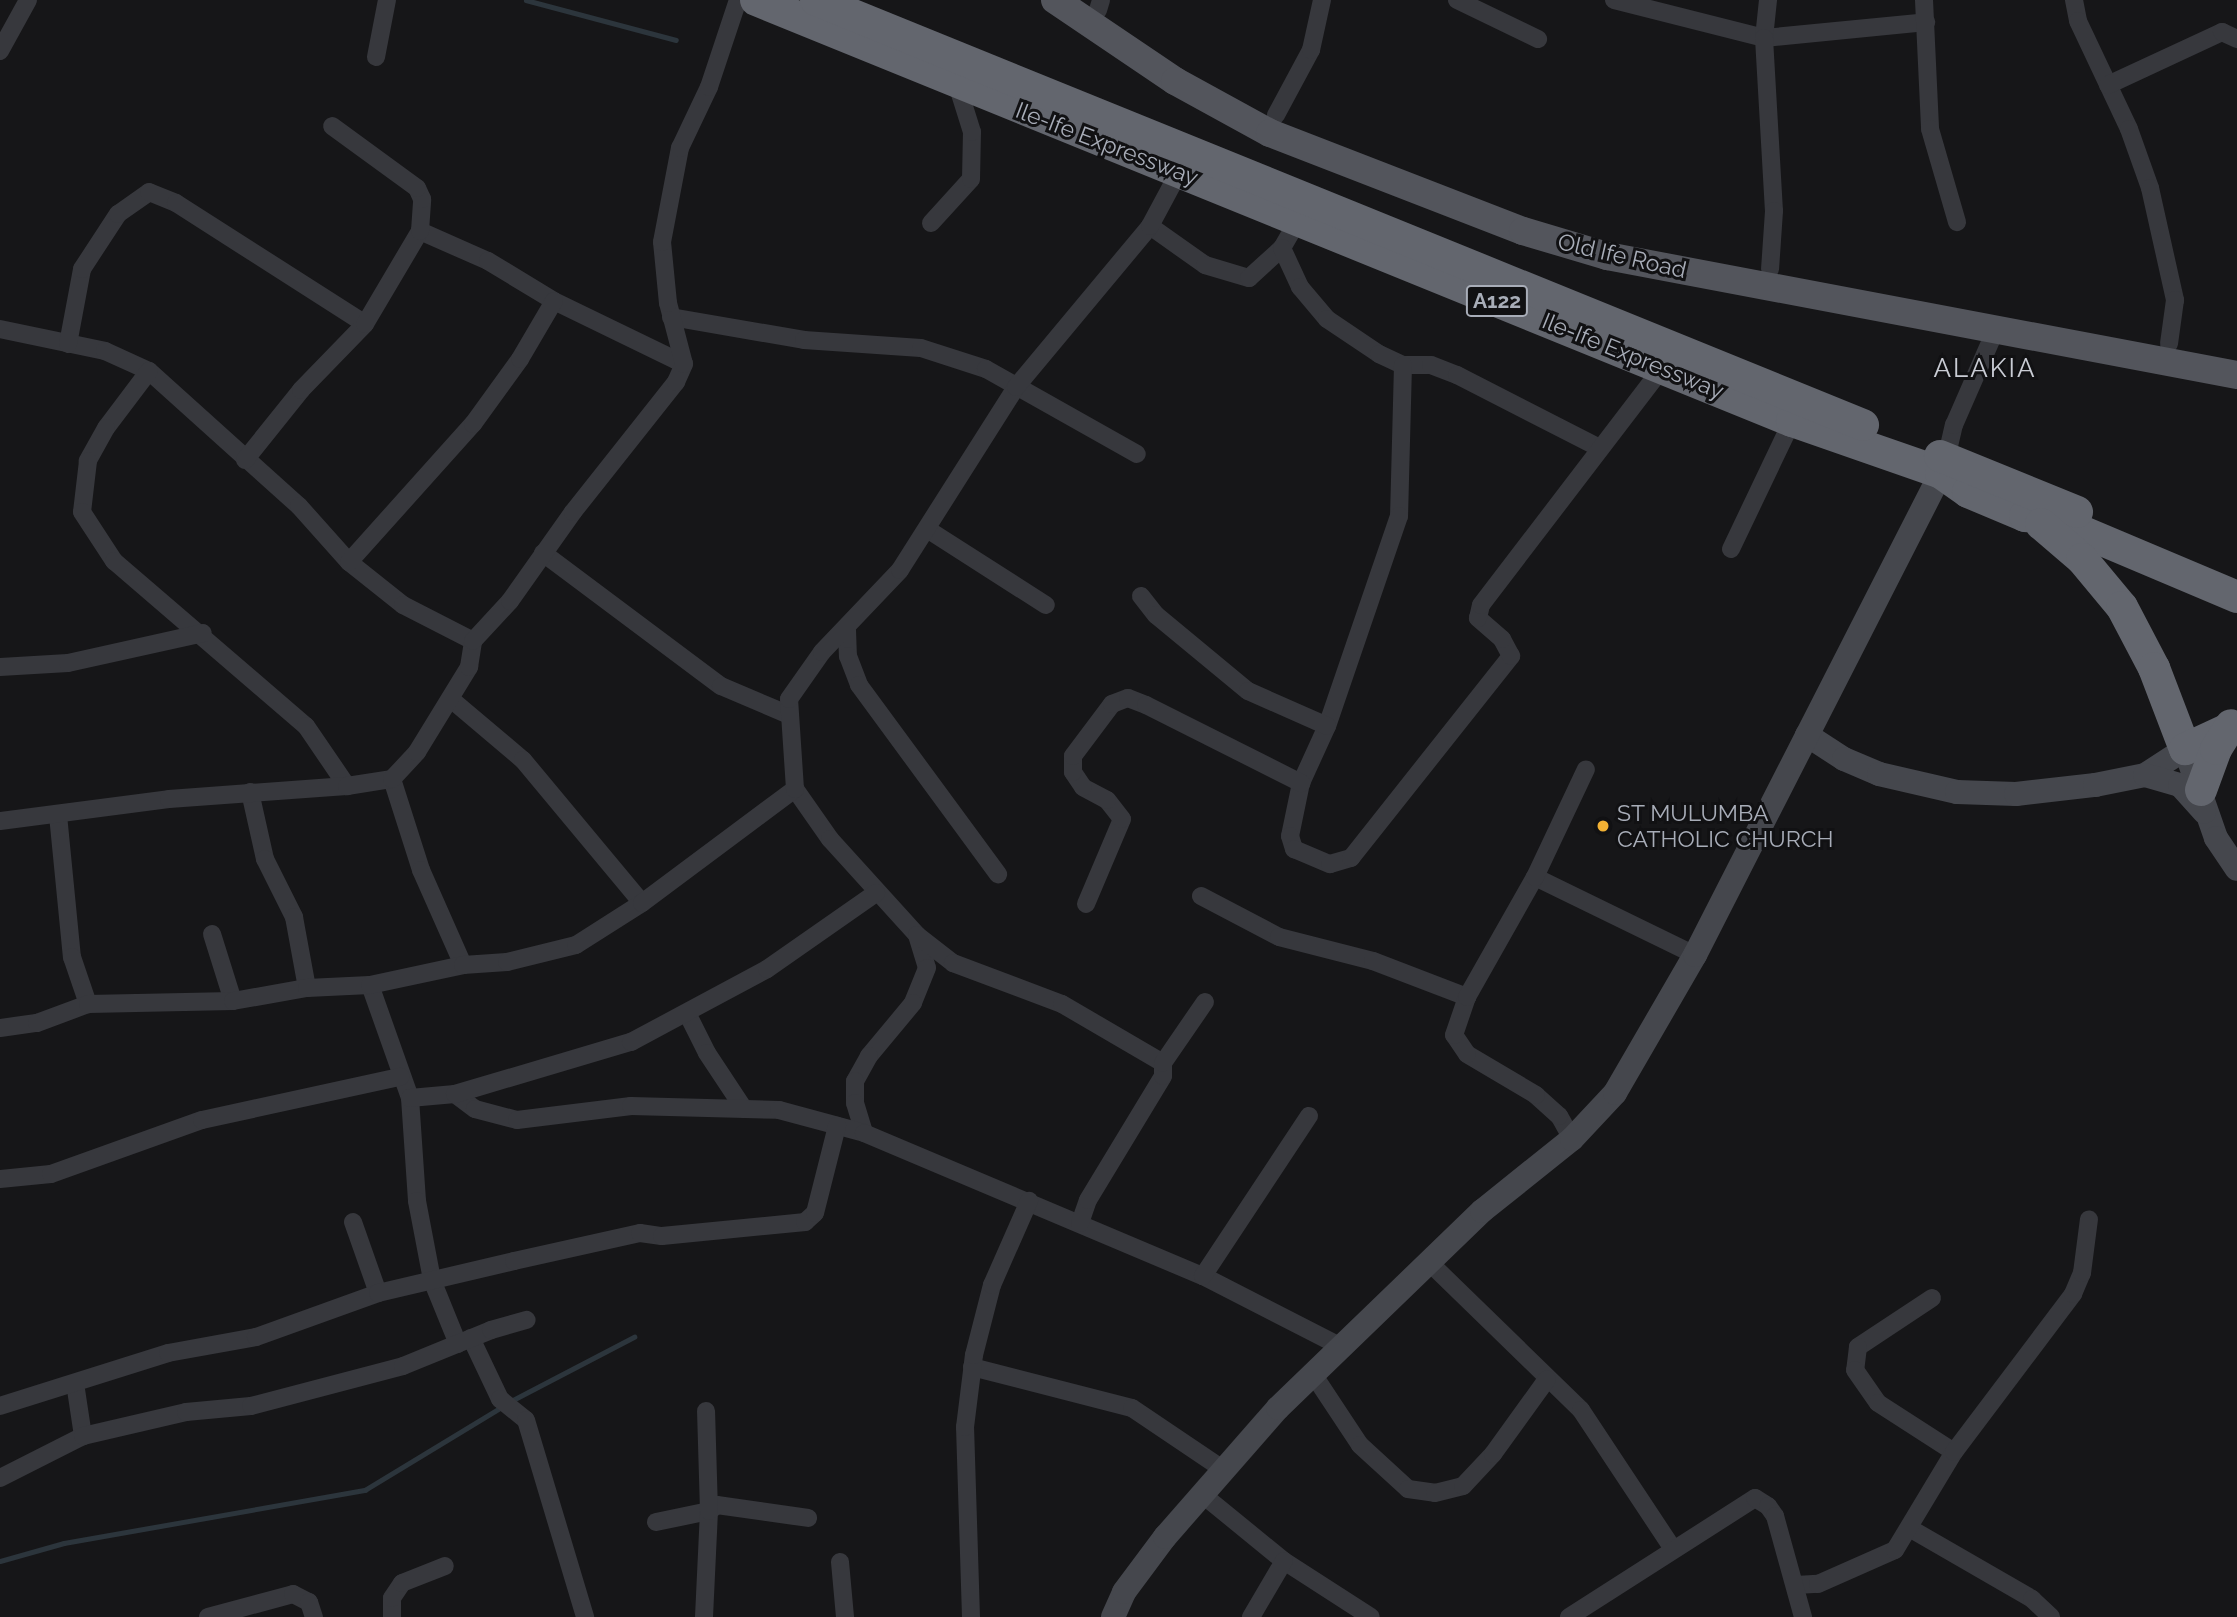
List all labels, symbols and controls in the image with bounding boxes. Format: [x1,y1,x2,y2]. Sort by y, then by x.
street label: Ile-Ife Expressway [1012,96,1202,192]
street label: Old Ife Road [1555,228,1689,284]
road number: A122 [1466,284,1528,318]
street label: Ile-Ife Expressway [1538,307,1728,405]
district label: ALAKIA [1934,353,2036,385]
place label: ST MULUMBA CATHOLIC CHURCH [1617,799,1833,853]
marker: ST MULUMBA CATHOLIC CHURCH [1595,818,1611,834]

